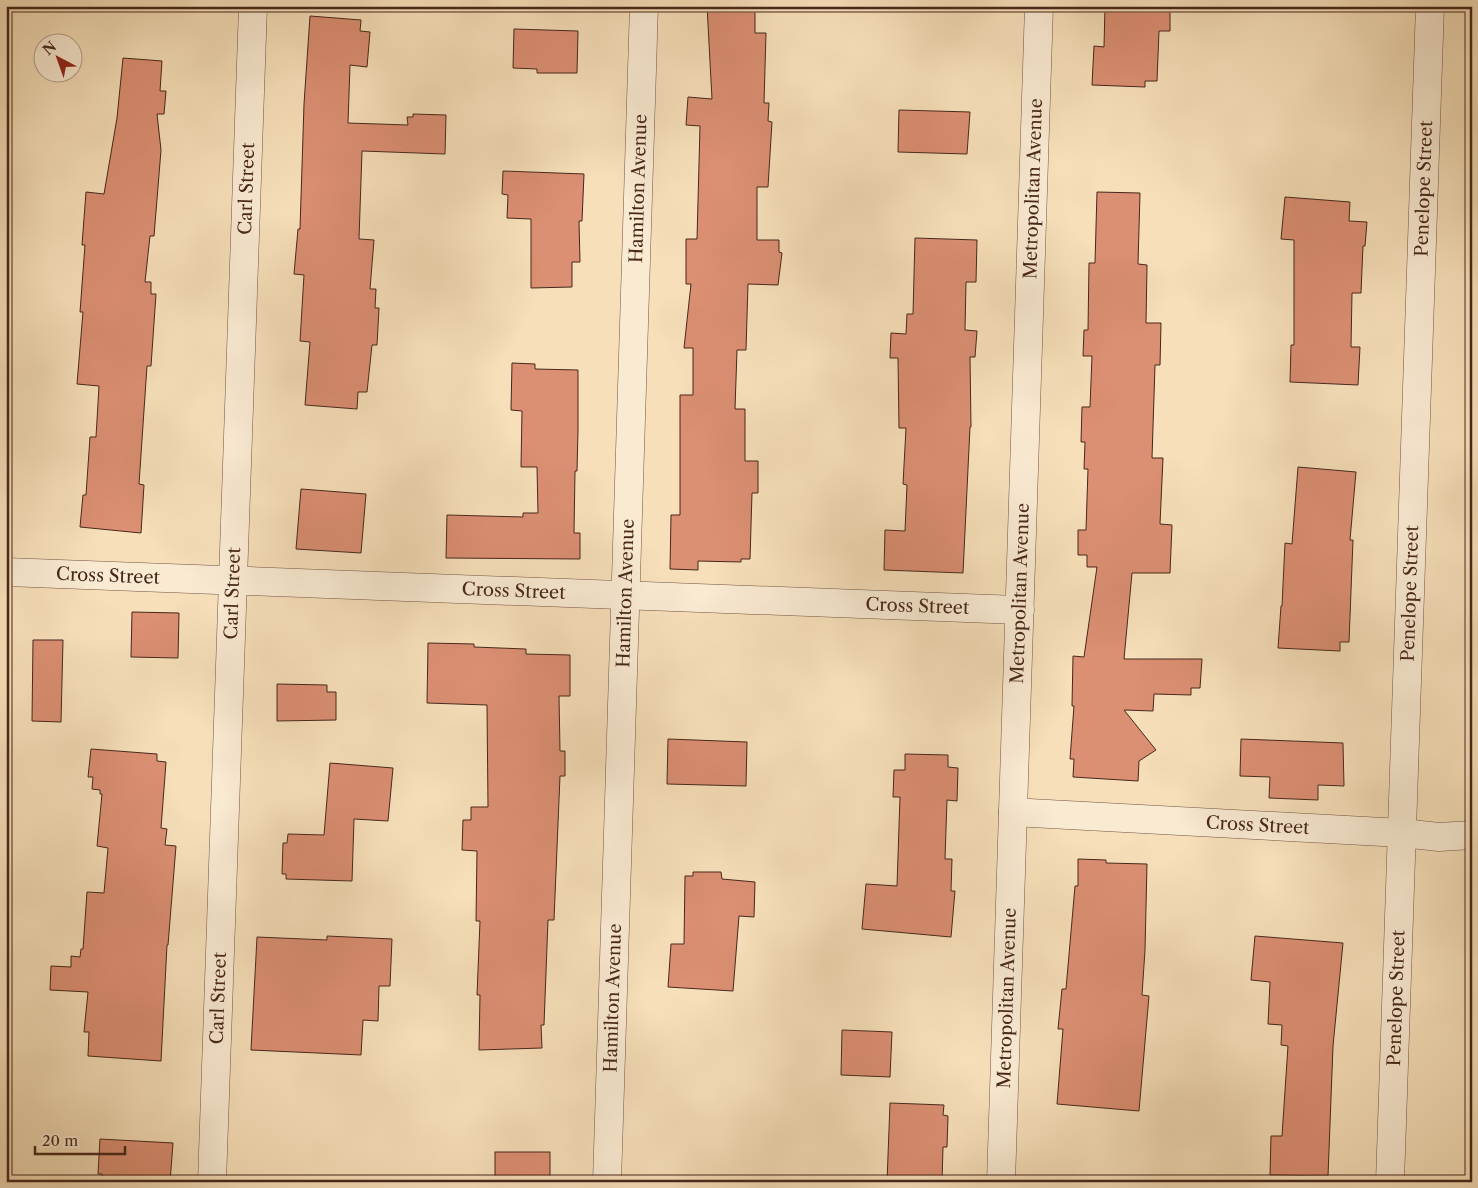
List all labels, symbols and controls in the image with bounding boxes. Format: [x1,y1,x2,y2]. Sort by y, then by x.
north arrow [32,32,82,82]
text: N [39,37,60,59]
street label: Metropolitan Avenue [1019,98,1047,279]
street label: Hamilton Avenue [625,114,652,263]
street label: Penelope Street [1410,119,1437,257]
street label: Carl Street [234,142,259,235]
street label: Metropolitan Avenue [1006,503,1034,684]
street label: Hamilton Avenue [612,518,639,668]
street label: Penelope Street [1397,524,1423,662]
street label: Carl Street [220,546,245,640]
street label: Cross Street [56,563,161,589]
street label: Cross Street [461,578,567,604]
street label: Cross Street [865,593,970,619]
street label: Cross Street [1205,811,1311,839]
street label: Metropolitan Avenue [993,907,1021,1089]
street label: Hamilton Avenue [599,923,626,1073]
street label: Penelope Street [1383,929,1410,1067]
street label: Carl Street [206,951,231,1045]
scale bar [35,1123,125,1155]
text: 20 m [42,1131,78,1150]

